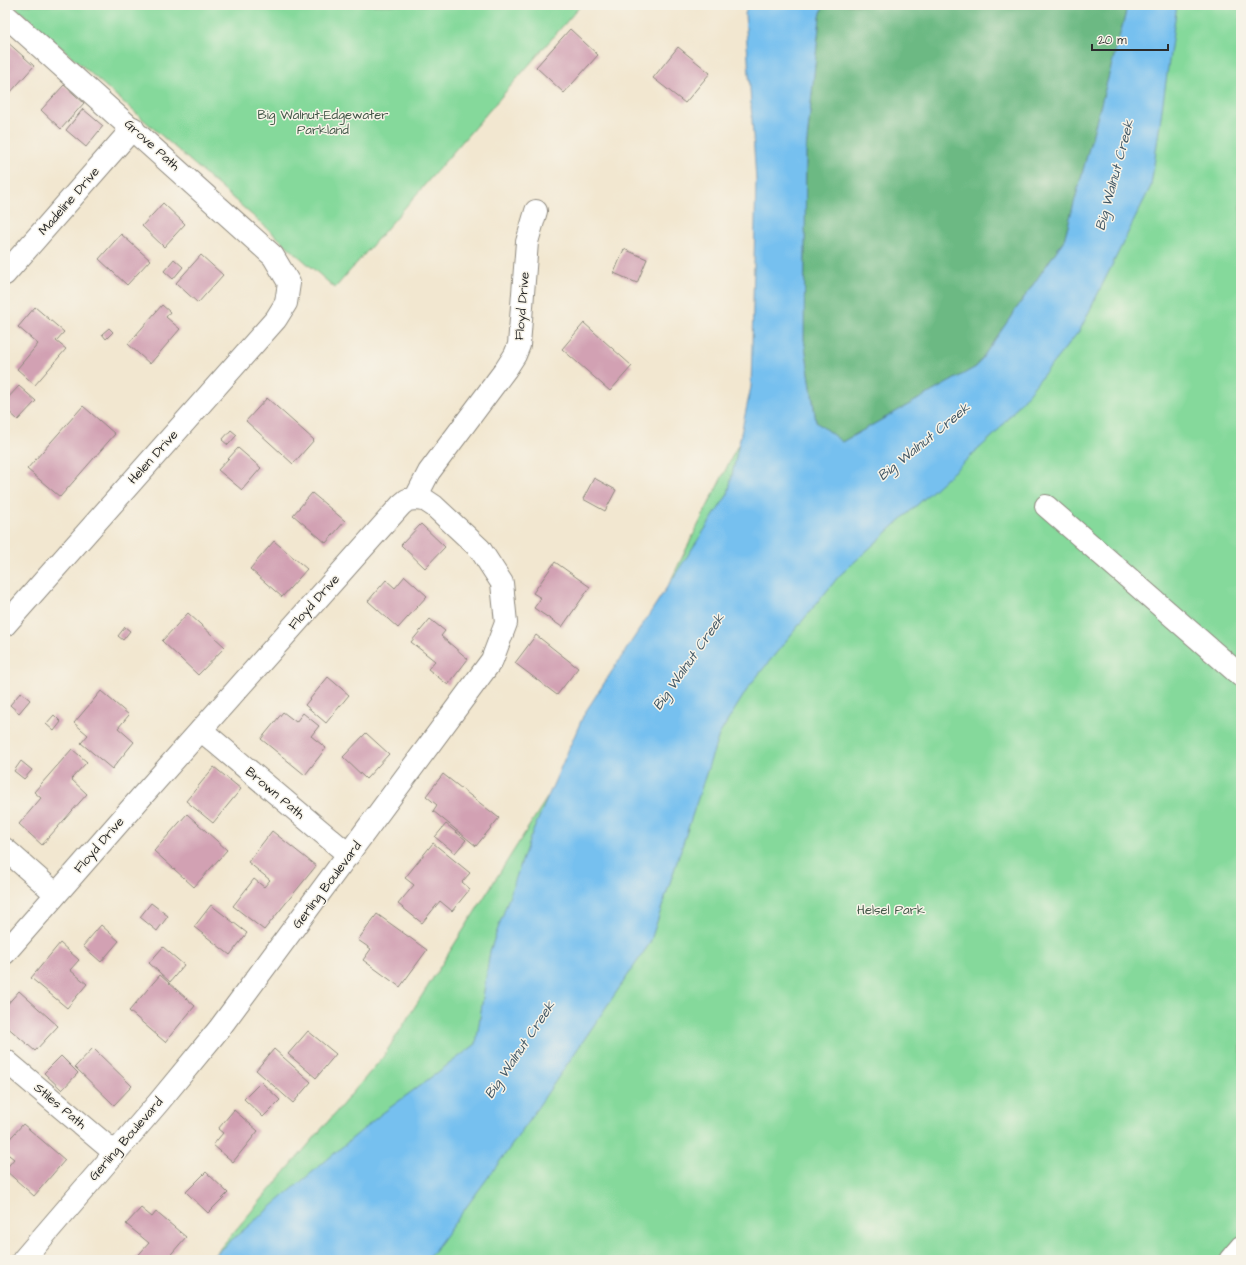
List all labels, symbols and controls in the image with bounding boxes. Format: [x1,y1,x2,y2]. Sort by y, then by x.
scale bar [1092,26,1168,52]
text: 20 m [1098,32,1127,49]
park label: Big Walnut-Edgewater Parkland [257,106,389,139]
street label: Grove Path [120,115,184,175]
water label: Big Walnut Creek [1091,117,1140,233]
street label: Madeline Drive [34,163,104,239]
street label: Floyd Drive [510,271,535,341]
water label: Big Walnut Creek [873,398,975,486]
street label: Helen Drive [124,426,182,488]
street label: Floyd Drive [284,570,344,634]
water label: Big Walnut Creek [648,609,730,714]
street label: Brown Path [241,763,309,824]
street label: Floyd Drive [70,813,129,877]
street label: Gerling Boulevard [288,837,367,933]
park label: Helsel Park [857,901,925,919]
water label: Big Walnut Creek [480,997,560,1103]
street label: Stiles Path [30,1079,90,1133]
street label: Gerling Boulevard [85,1093,168,1185]

